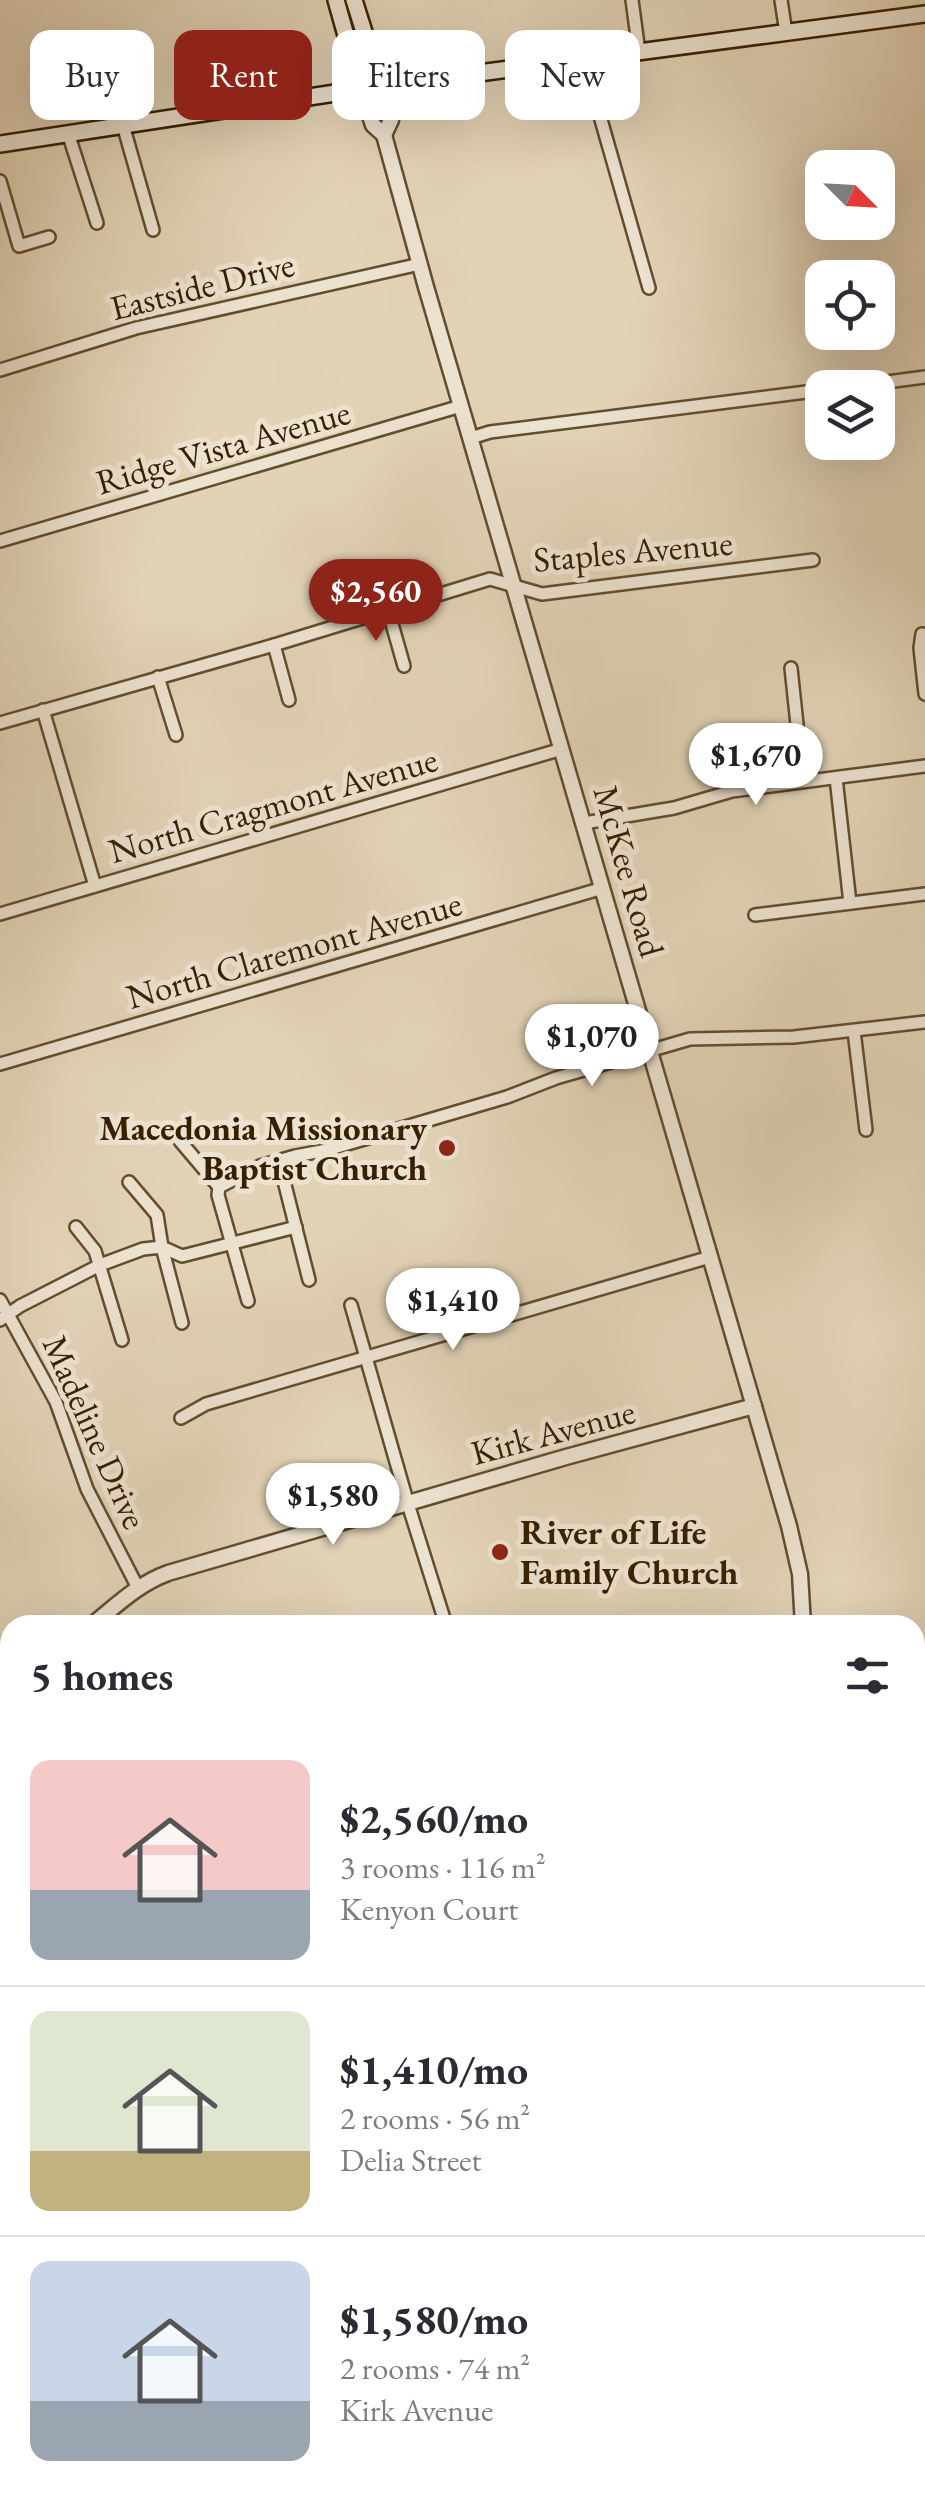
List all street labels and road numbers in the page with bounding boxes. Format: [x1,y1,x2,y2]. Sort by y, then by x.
street label: Eastside Drive [105,241,299,330]
street label: Ridge Vista Avenue [91,389,355,504]
street label: Staples Avenue [532,519,734,582]
street label: North Cragmont Avenue [103,736,442,873]
street label: McKee Road [584,780,675,962]
street label: North Claremont Avenue [121,880,467,1019]
street label: Madeline Drive [33,1328,158,1536]
street label: Kirk Avenue [466,1388,640,1475]

